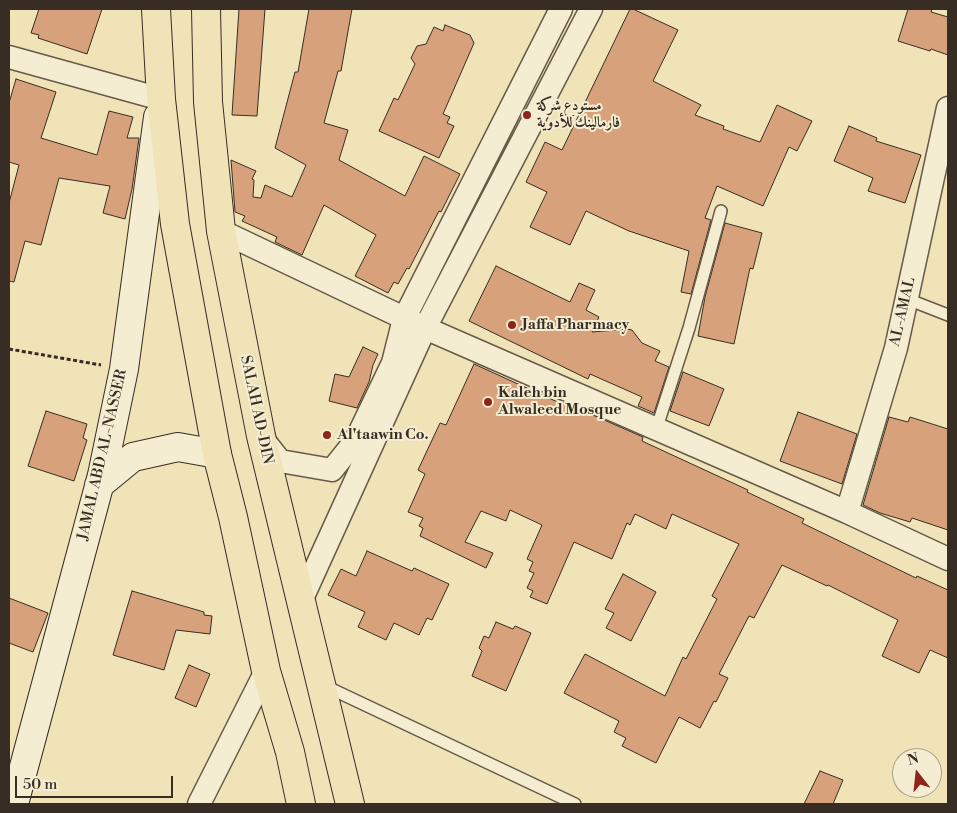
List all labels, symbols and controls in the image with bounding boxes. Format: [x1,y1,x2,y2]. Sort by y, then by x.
place label: مستودع شركة فارمالينك للأدوية [537,97,620,132]
marker: مستودع شركة فارمالينك للأدوية [521,109,533,121]
street label: AL-AMAL [886,276,920,348]
place label: Jaffa Pharmacy [522,316,629,334]
marker: Jaffa Pharmacy [506,319,518,331]
street label: SALAH AD-DIN [236,354,276,466]
street label: JAMAL ABD AL-NASSER [75,368,131,542]
place label: Kaleh bin Alwaleed Mosque [498,384,621,419]
marker: Kaleh bin Alwaleed Mosque [482,396,494,408]
place label: Al'taawin Co. [337,426,429,444]
marker: Al'taawin Co. [321,429,333,441]
north arrow [892,748,942,798]
text: N [905,749,921,770]
scale bar [18,766,175,798]
text: 50 m [23,775,57,794]

